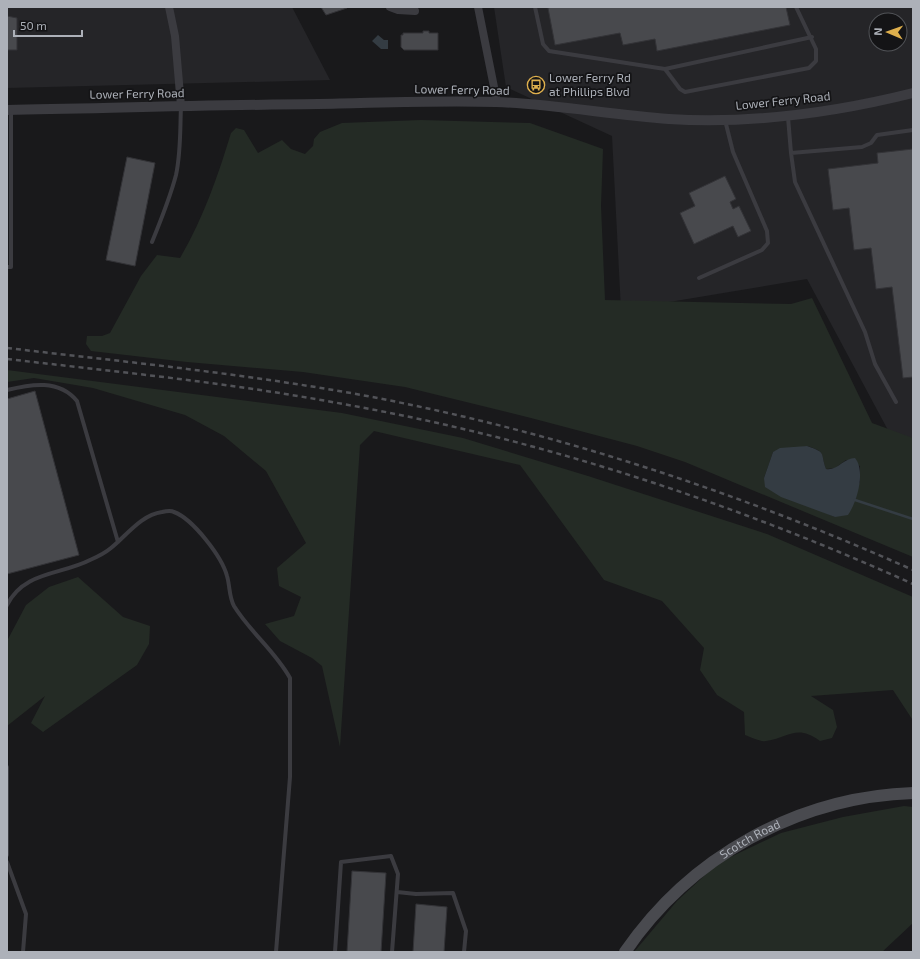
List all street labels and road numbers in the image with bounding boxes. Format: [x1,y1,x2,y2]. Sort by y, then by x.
street label: Lower Ferry Road [414,81,510,97]
street label: Lower Ferry Road [89,85,185,101]
street label: Lower Ferry Road [735,88,831,112]
street label: Scotch Road [717,816,782,861]

